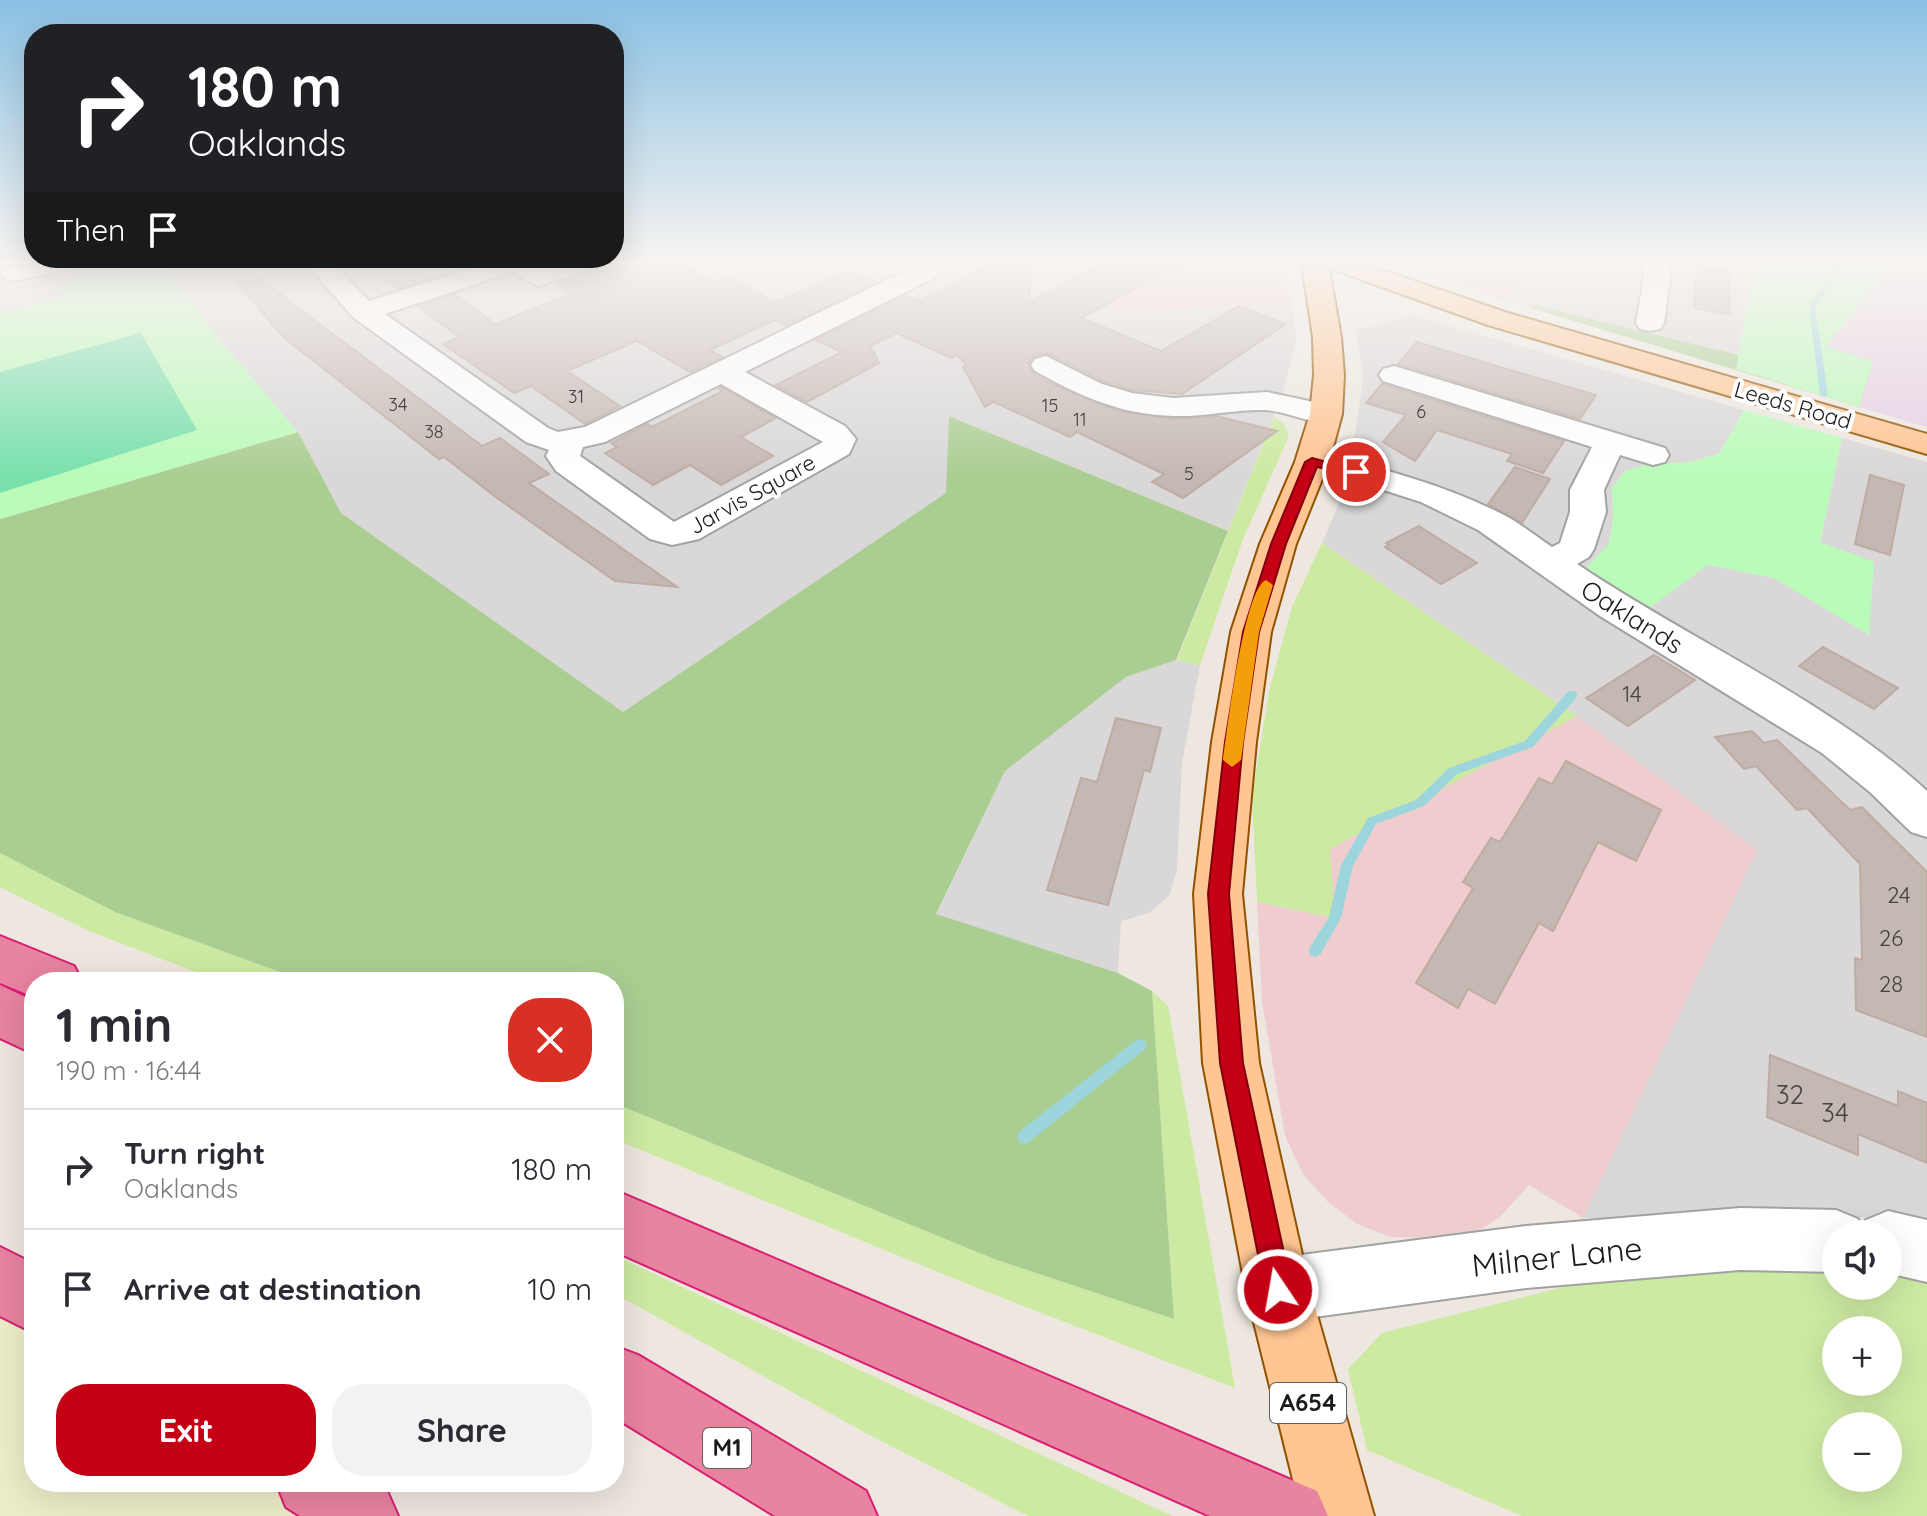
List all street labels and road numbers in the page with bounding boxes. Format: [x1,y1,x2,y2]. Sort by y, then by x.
street label: Leeds Road [1731,375,1855,435]
street label: Jarvis Square [684,448,820,540]
street label: Oaklands [1575,572,1689,661]
street label: Milner Lane [1470,1227,1644,1285]
road number: A654 [1270,1383,1346,1423]
road number: M1 [703,1428,751,1468]

